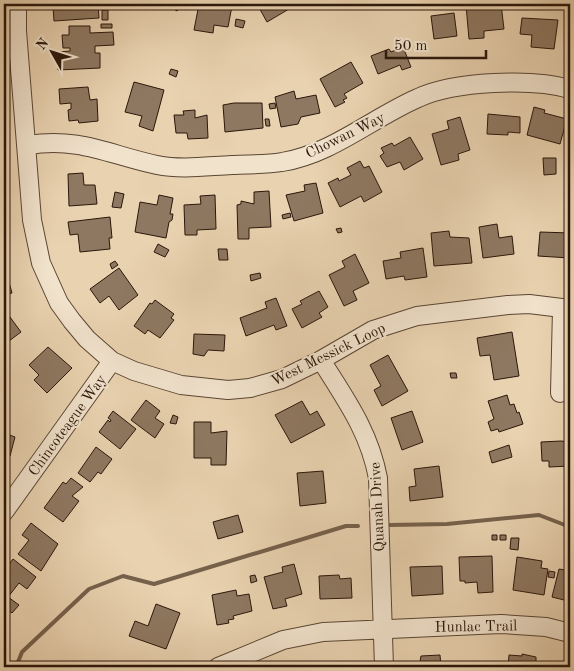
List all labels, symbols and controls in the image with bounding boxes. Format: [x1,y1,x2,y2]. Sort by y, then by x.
north arrow [28,28,78,78]
scale bar [386,28,486,60]
text: N [34,36,52,53]
text: 50 m [394,39,428,54]
street label: Chowan Way [304,111,388,162]
street label: West Messick Loop [269,321,388,390]
street label: Chincoteague Way [27,372,110,479]
street label: Quanah Drive [369,462,388,552]
street label: Hunlac Trail [435,619,517,636]

